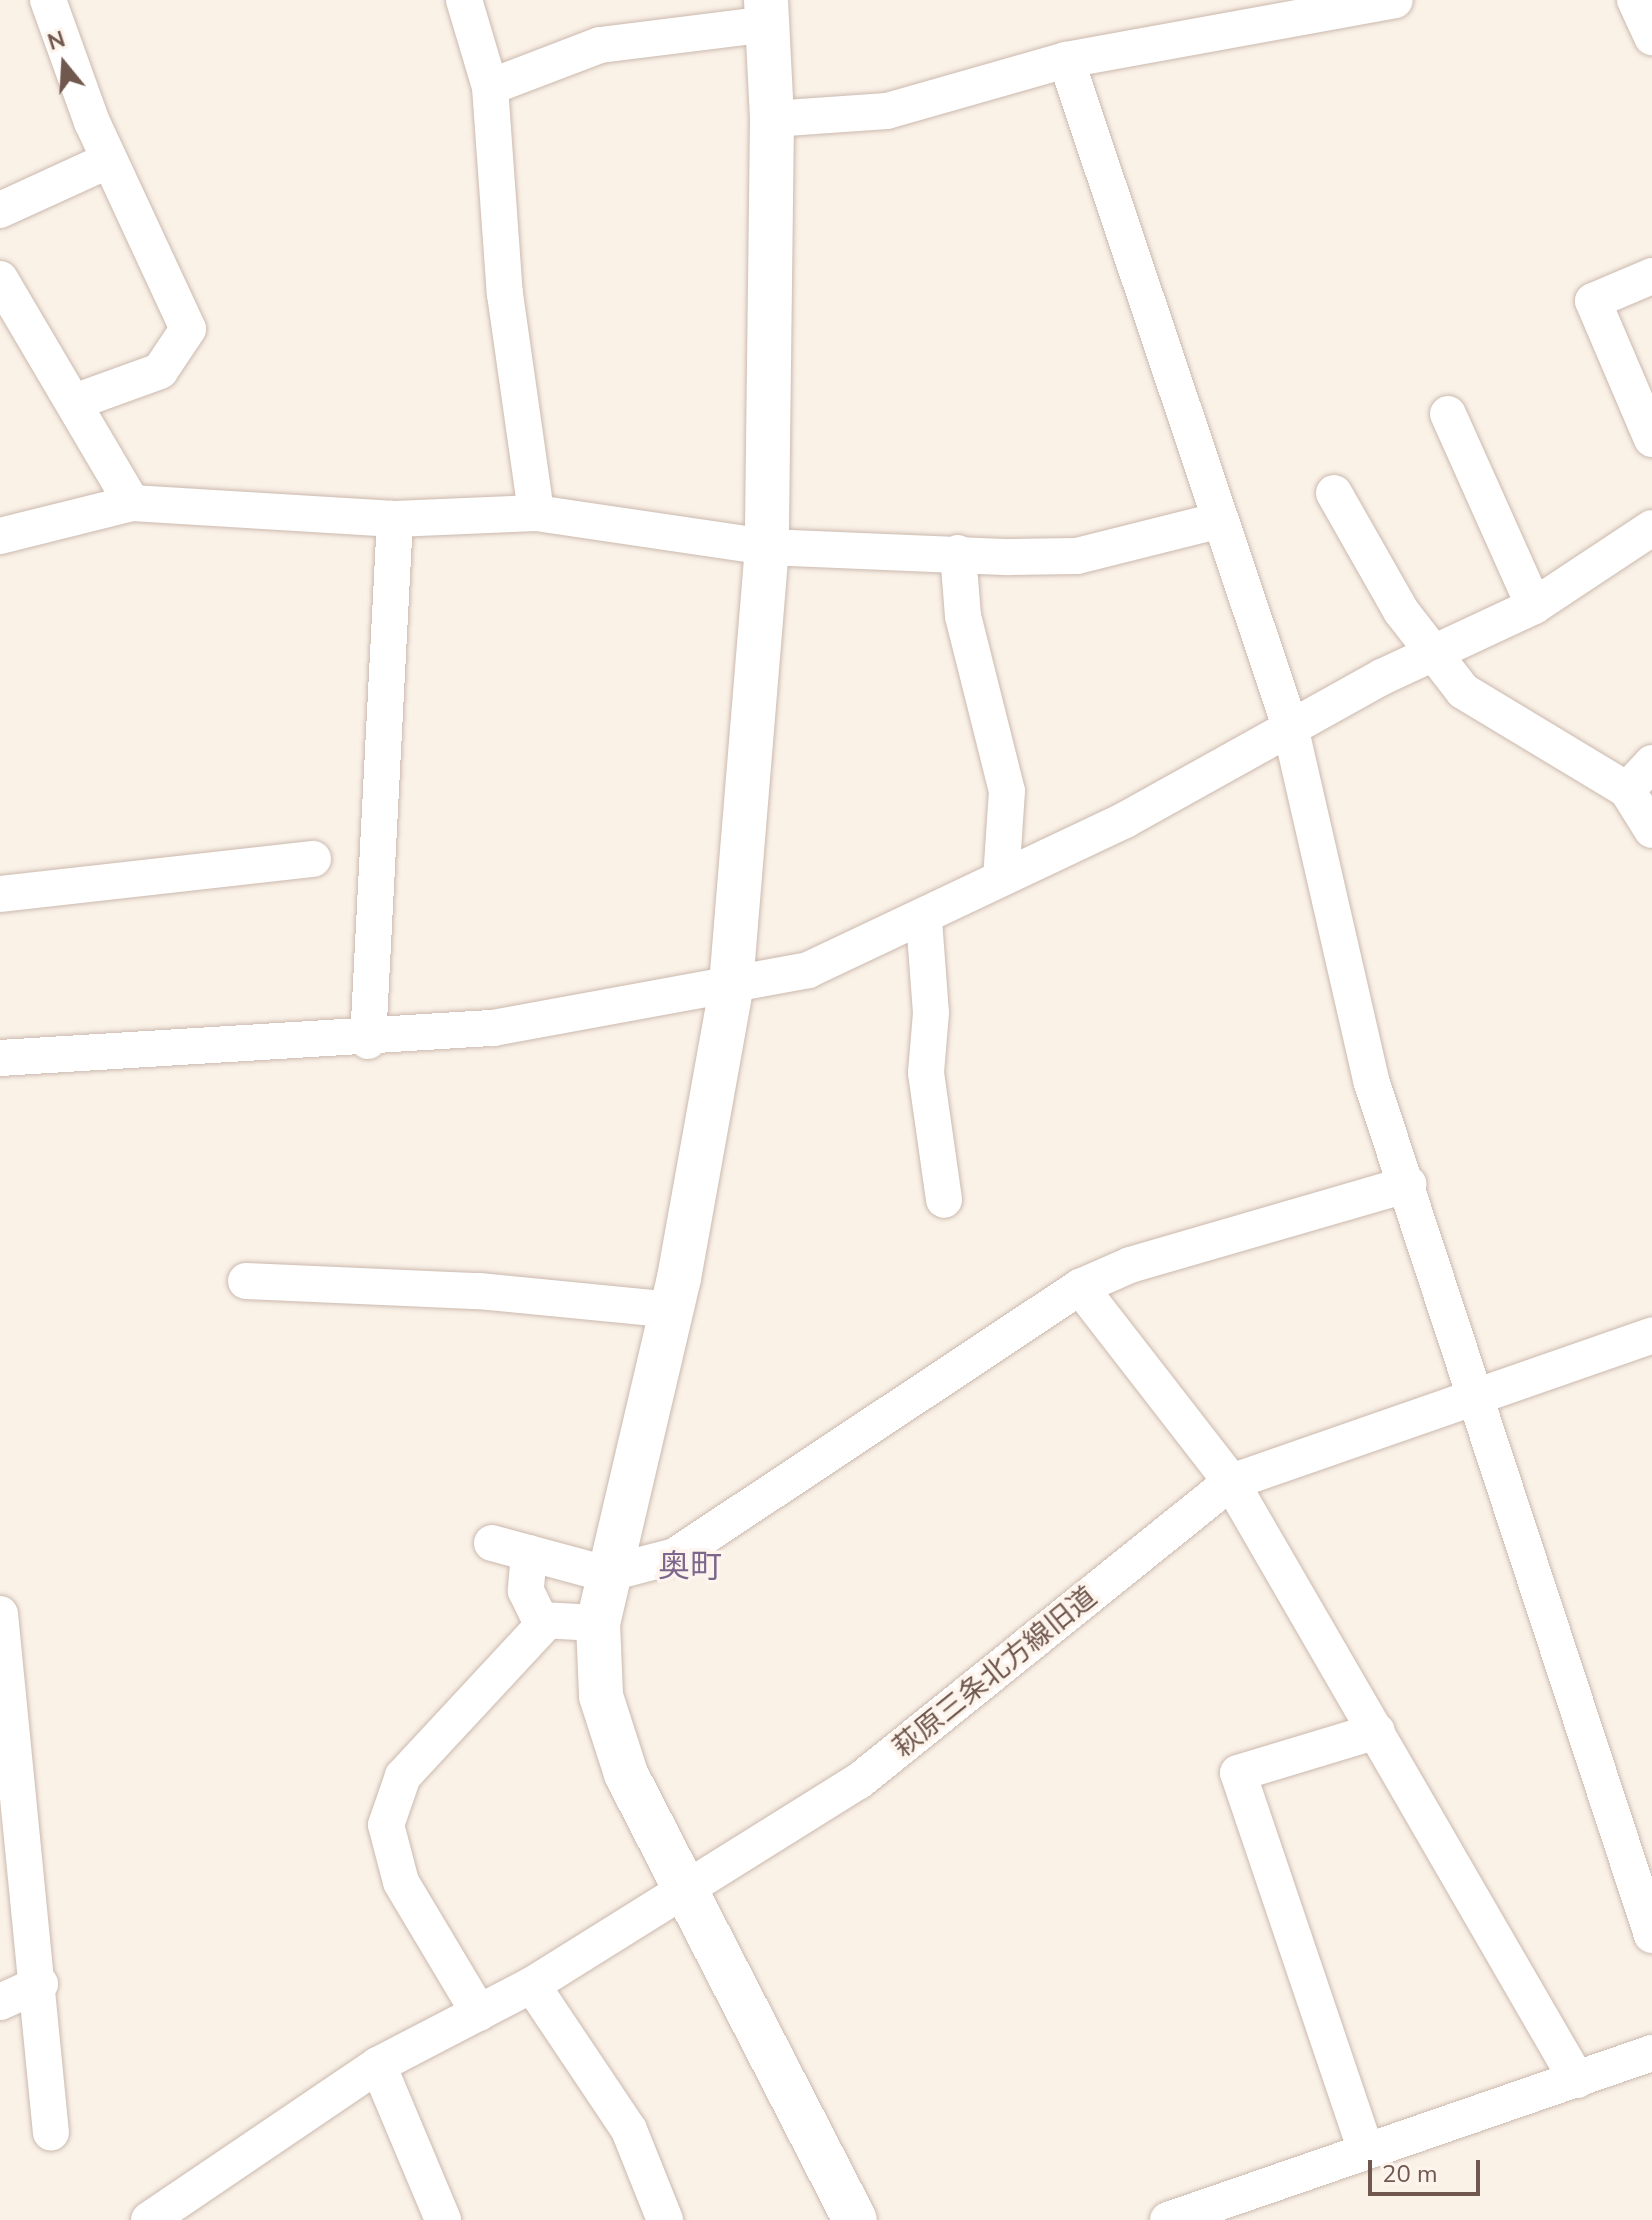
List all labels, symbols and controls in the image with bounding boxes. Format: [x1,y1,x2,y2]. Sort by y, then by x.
north arrow [24,24,104,104]
text: N [44,24,69,58]
district label: 奥町 [658,1548,722,1586]
street label: 萩原三条北方線旧道 [887,1580,1103,1764]
scale bar [1372,2144,1484,2194]
text: 20 m [1382,2158,1438,2190]

